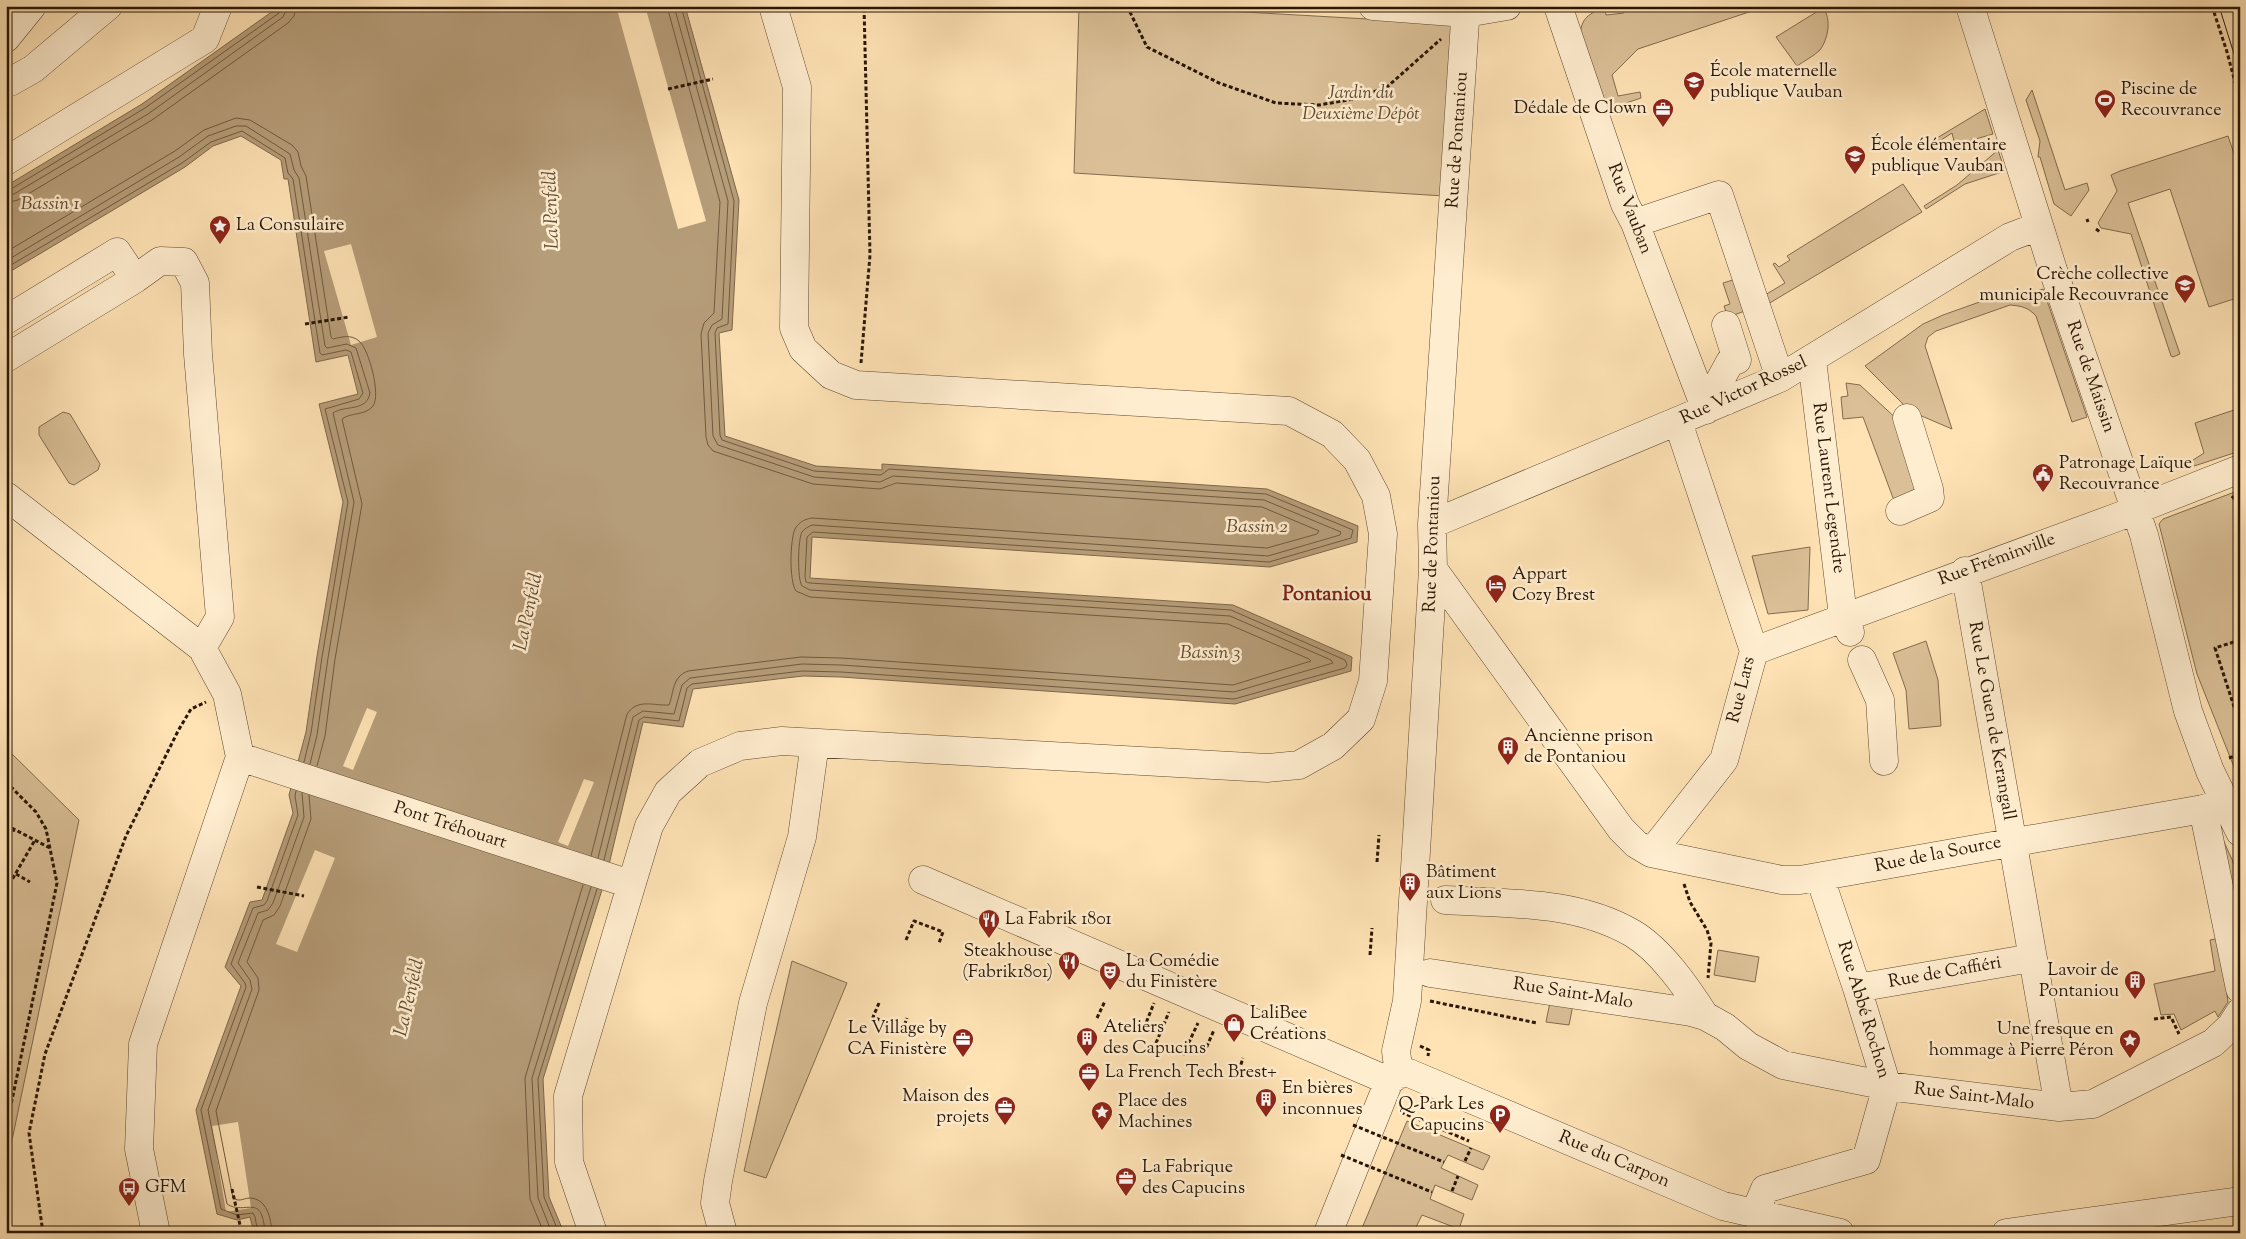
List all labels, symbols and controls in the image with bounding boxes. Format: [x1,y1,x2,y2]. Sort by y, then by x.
place label: École maternelle publique Vauban [1710,59,1843,106]
school or university icon: École maternelle publique Vauban [1682,70,1706,101]
street label: Rue de Pontaniou [1440,71,1476,209]
place label: Piscine de Recouvrance [2121,77,2222,124]
park label: Jardin du Deuxième Dépôt [1302,81,1420,128]
sports icon: Piscine de Recouvrance [2093,88,2117,119]
place label: Dédale de Clown [1514,96,1647,122]
office icon: Dédale de Clown [1651,97,1675,128]
place label: École élémentaire publique Vauban [1871,133,2007,180]
school or university icon: École élémentaire publique Vauban [1843,144,1867,175]
street label: Rue Vauban [1600,160,1658,259]
water label: La Penfeld [537,170,567,250]
water label: Bassin 1 [21,191,79,218]
place label: La Consulaire [236,213,344,239]
place icon: La Consulaire [208,214,232,245]
place label: Crèche collective municipale Recouvrance [1979,262,2169,309]
school or university icon: Crèche collective municipale Recouvrance [2173,273,2197,304]
street label: Rue de Maissin [2059,317,2121,437]
street label: Rue Victor Rossel [1676,350,1812,432]
street label: Rue Laurent Legendre [1805,401,1851,575]
place label: Patronage Laïque Recouvrance [2059,451,2192,498]
public building icon: Patronage Laïque Recouvrance [2031,462,2055,493]
street label: Rue de Pontaniou [1418,475,1448,613]
water label: Bassin 2 [1226,514,1288,541]
street label: Rue Fréminville [1935,527,2059,593]
place label: Appart Cozy Brest [1512,562,1595,609]
water label: La Penfeld [508,570,551,653]
hotel icon: Appart Cozy Brest [1484,573,1508,604]
district label: Pontaniou [1283,581,1372,610]
street label: Rue Le Guen de Kerangall [1961,620,2021,822]
water label: Bassin 3 [1180,640,1240,667]
street label: Rue Lars [1721,654,1763,726]
place label: Ancienne prison de Pontaniou [1524,724,1654,771]
building icon: Ancienne prison de Pontaniou [1496,735,1520,766]
street label: Pont Tréhouart [390,796,510,856]
street label: Rue de la Source [1872,830,2004,880]
place label: Bâtiment aux Lions [1426,860,1502,907]
building icon: Bâtiment aux Lions [1398,871,1422,902]
place label: La Fabrik 1801 [1005,907,1112,933]
restaurant icon: La Fabrik 1801 [977,908,1001,939]
street label: Rue Abbé Rochon [1830,938,1896,1082]
place label: Steakhouse (Fabrik1801) [962,939,1053,986]
place label: La Comédie du Finistère [1126,949,1220,996]
restaurant icon: Steakhouse (Fabrik1801) [1057,950,1081,981]
street label: Rue de Caffiéri [1886,950,2004,996]
water label: La Penfeld [388,956,432,1039]
place label: Lavoir de Pontaniou [2039,958,2119,1005]
theatre icon: La Comédie du Finistère [1098,960,1122,991]
building icon: Lavoir de Pontaniou [2123,969,2147,1000]
street label: Rue Saint-Malo [1511,972,1635,1016]
place label: LaliBee Créations [1250,1001,1326,1048]
shop icon: LaliBee Créations [1222,1012,1246,1043]
place label: Ateliers des Capucins [1103,1015,1206,1062]
place label: Le Village by CA Finistère [847,1016,947,1063]
place label: Une fresque en hommage à Pierre Péron [1929,1017,2114,1064]
building icon: Ateliers des Capucins [1075,1026,1099,1057]
office icon: Le Village by CA Finistère [951,1027,975,1058]
place icon: Une fresque en hommage à Pierre Péron [2118,1028,2142,1059]
place label: La French Tech Brest+ [1105,1060,1277,1086]
office icon: La French Tech Brest+ [1077,1061,1101,1092]
place label: En bières inconnues [1282,1076,1362,1123]
street label: Rue Saint-Malo [1912,1077,2036,1117]
place label: Maison des projets [902,1084,989,1131]
building icon: En bières inconnues [1254,1087,1278,1118]
place label: Place des Machines [1118,1089,1192,1136]
place label: Q-Park Les Capucins [1398,1092,1484,1139]
office icon: Maison des projets [993,1095,1017,1126]
place icon: Place des Machines [1090,1100,1114,1131]
parking icon: Q-Park Les Capucins [1488,1103,1512,1134]
street label: Rue du Carpon [1554,1125,1674,1195]
place label: La Fabrique des Capucins [1142,1155,1245,1202]
office icon: La Fabrique des Capucins [1114,1166,1138,1197]
place label: GFM [145,1175,187,1201]
bus stop icon: GFM [117,1176,141,1207]

